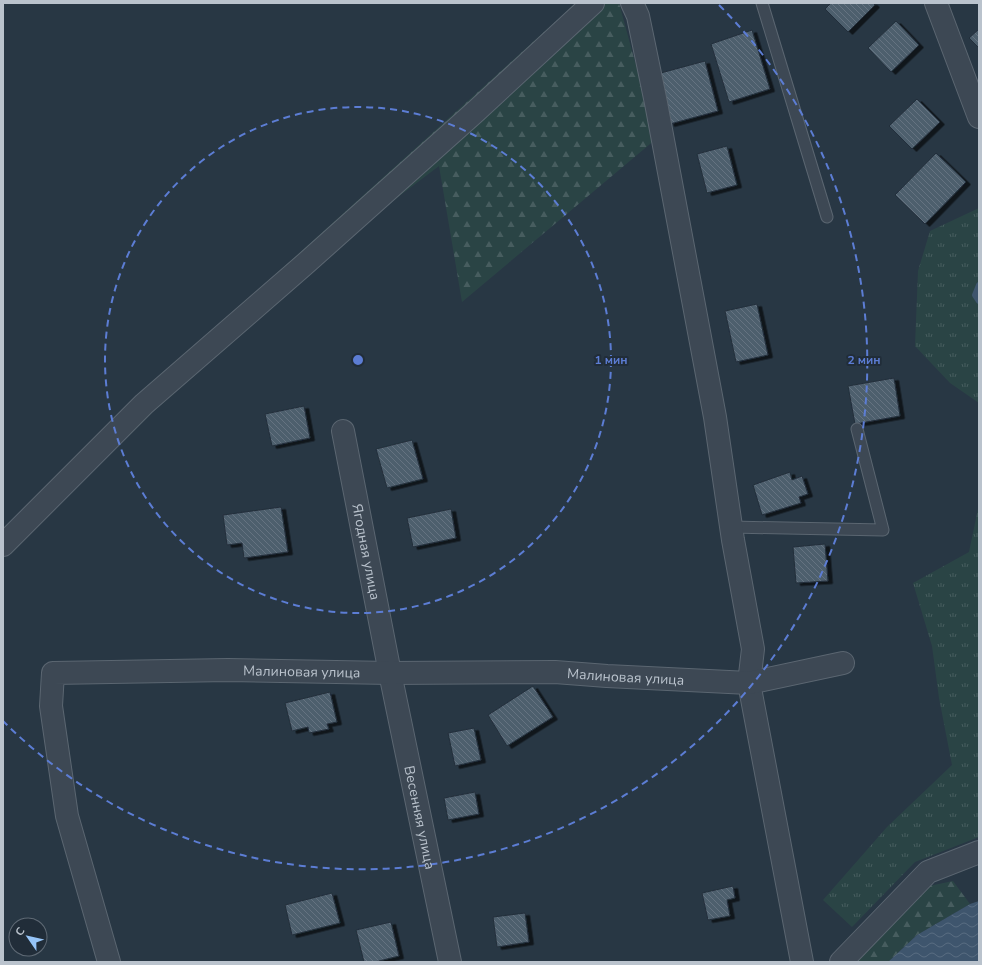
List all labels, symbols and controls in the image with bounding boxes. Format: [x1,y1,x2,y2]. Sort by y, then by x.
text: 1 мин [594,352,628,368]
text: 2 мин [847,352,881,368]
centre of rings [351,353,365,367]
street label: Ягодная улица [347,502,385,602]
street label: Малиновая улица [243,661,361,682]
street label: Малиновая улица [566,664,685,690]
street label: Весенняя улица [399,764,440,871]
north arrow [8,917,48,957]
text: С [12,924,29,939]

